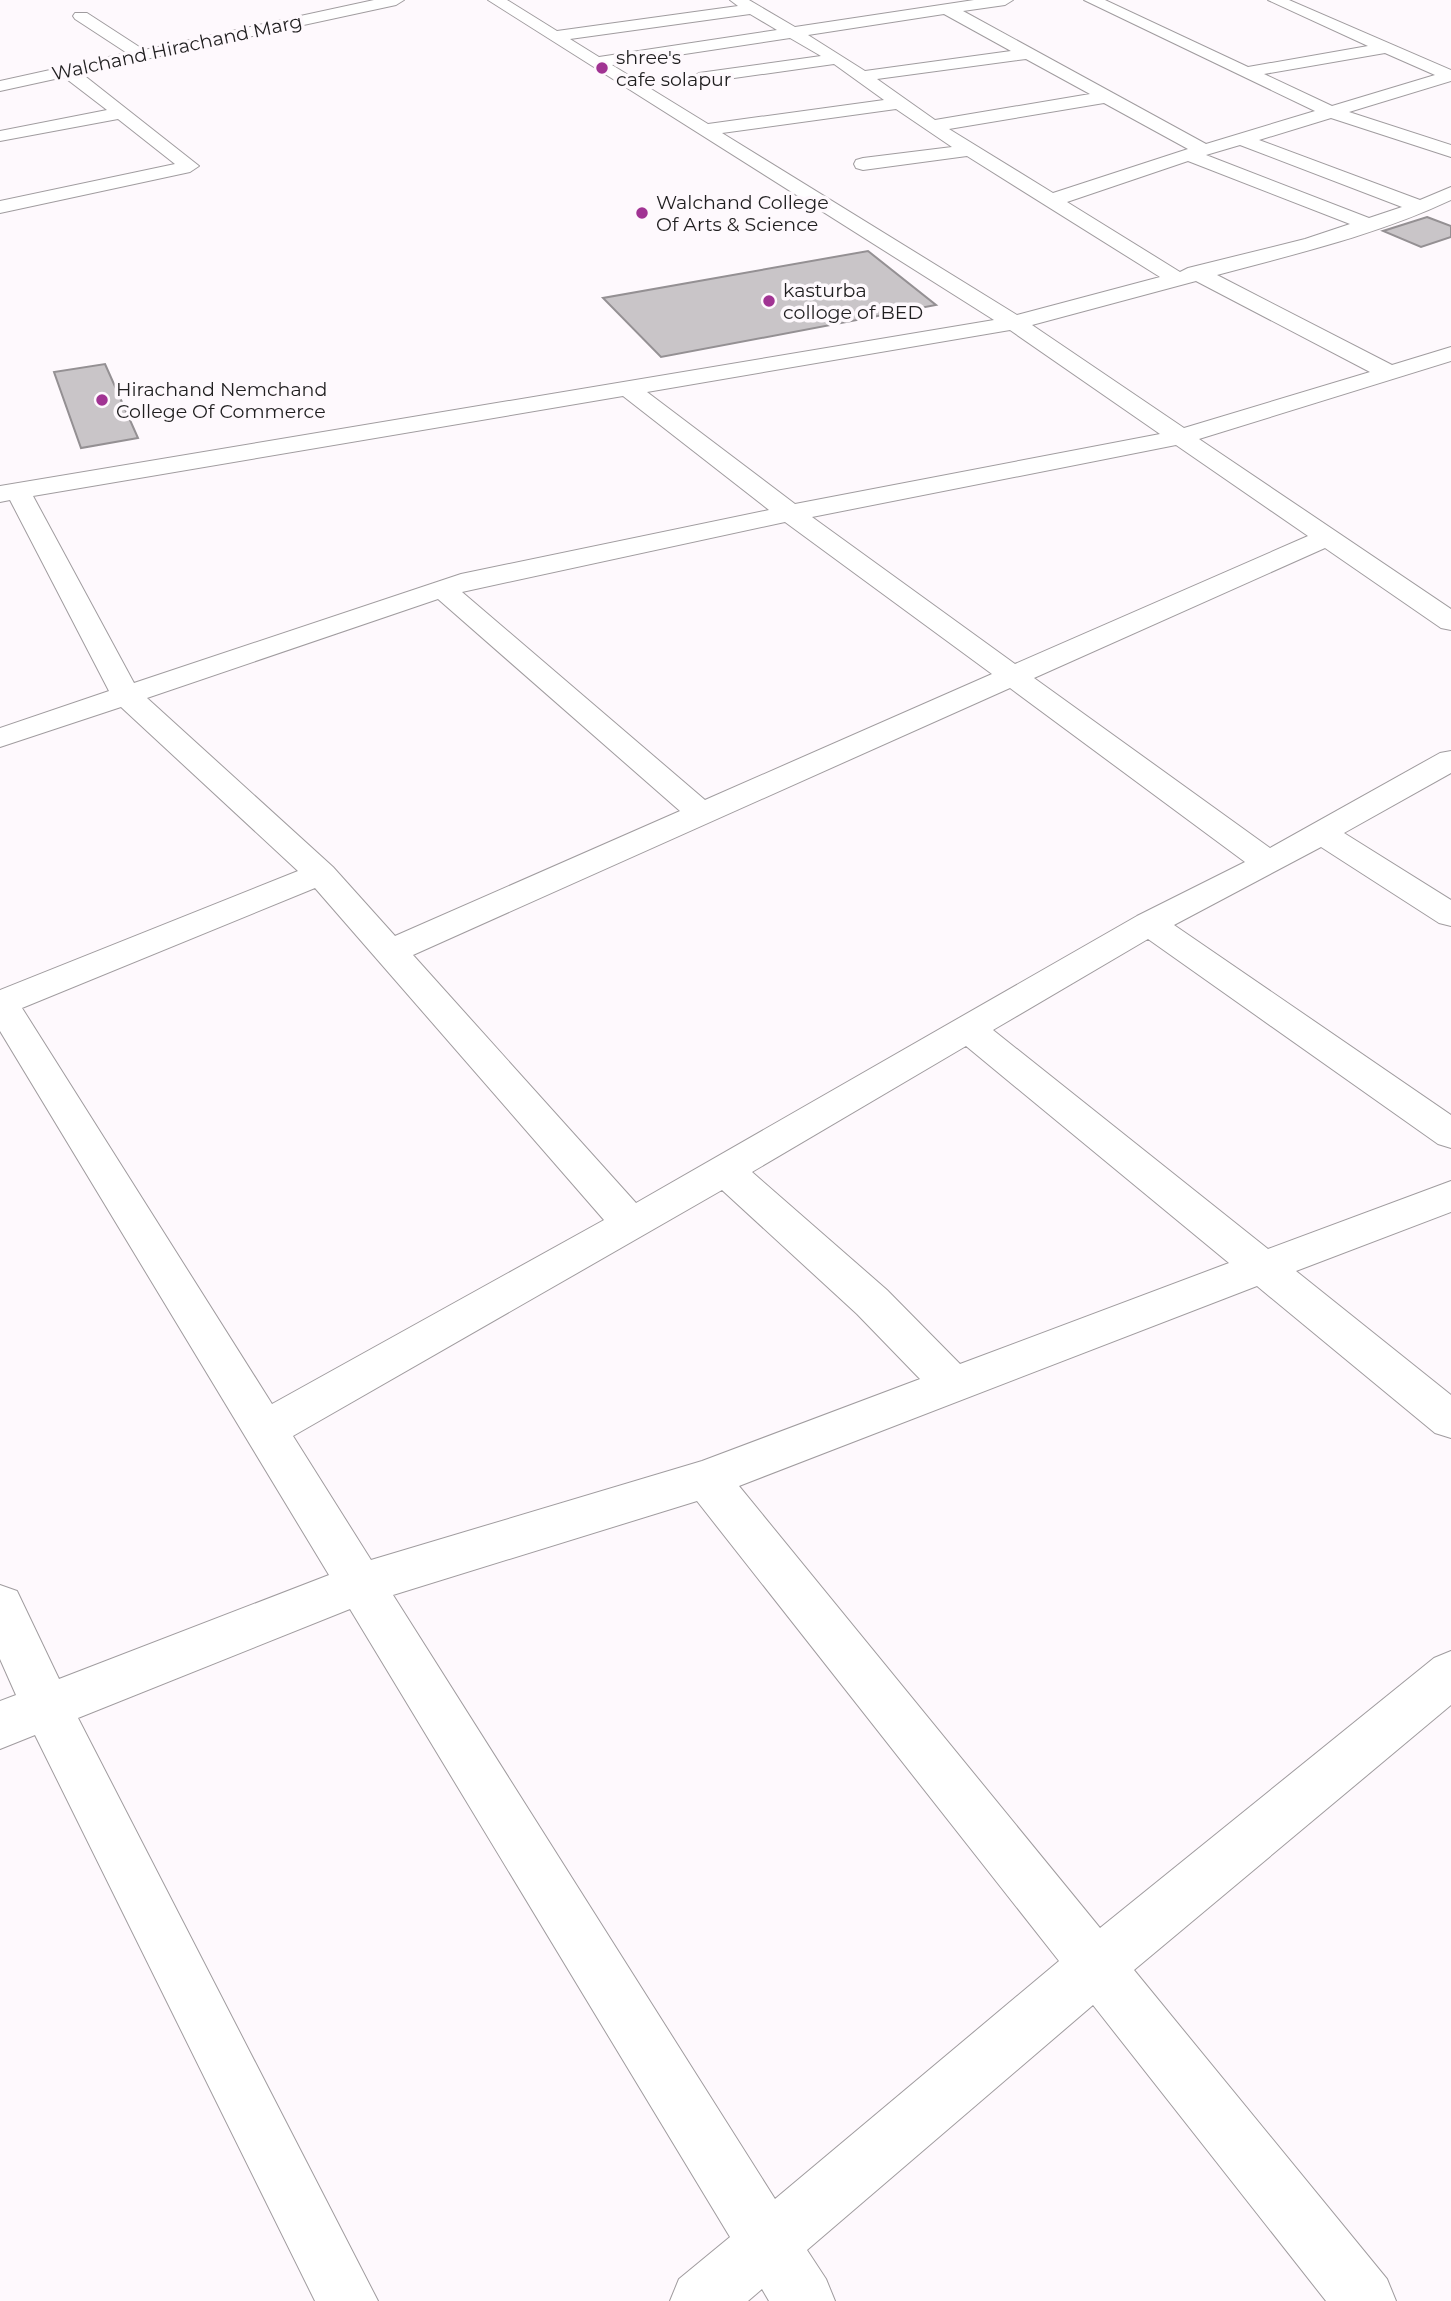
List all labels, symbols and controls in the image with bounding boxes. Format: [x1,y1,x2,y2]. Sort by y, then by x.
street label: Walchand Hirachand Marg [50,10,304,85]
place label: shree's cafe solapur [616,46,731,91]
marker: shree's cafe solapur [594,60,610,76]
place label: Walchand College Of Arts & Science [656,191,829,236]
marker: Walchand College Of Arts & Science [634,205,650,221]
place label: kasturba colloge of BED [783,279,923,324]
marker: kasturba colloge of BED [761,293,777,309]
place label: Hirachand Nemchand College Of Commerce [116,378,327,423]
marker: Hirachand Nemchand College Of Commerce [94,392,110,408]

